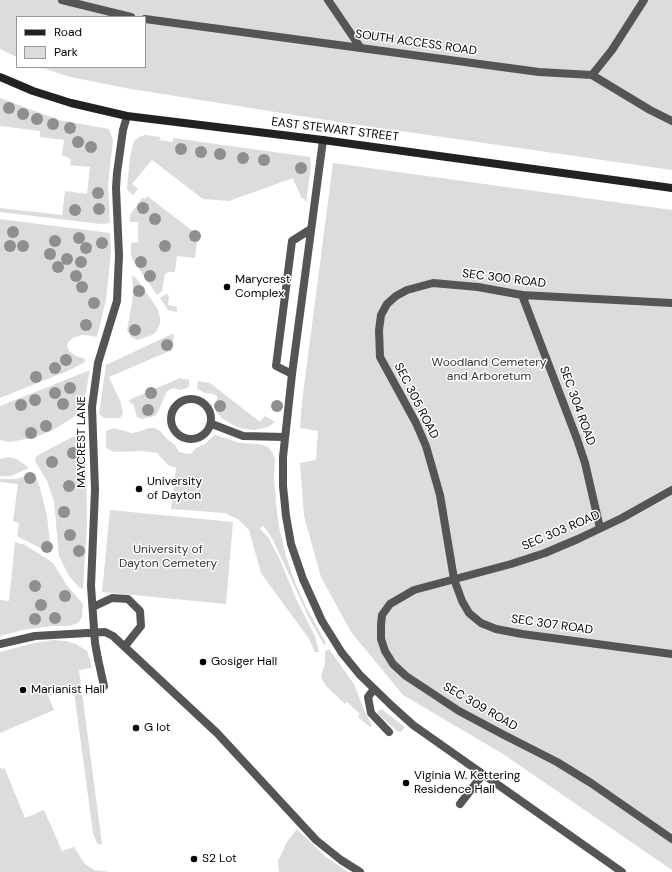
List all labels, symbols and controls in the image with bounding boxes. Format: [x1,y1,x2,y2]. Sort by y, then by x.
legend [16,16,146,68]
text: Road [54,24,82,40]
street label: SOUTH ACCESS ROAD [354,27,478,59]
text: Park [54,44,78,60]
street label: EAST STEWART STREET [270,115,400,145]
street label: SEC 300 ROAD [461,267,547,291]
place label: Marycrest Complex [235,273,291,301]
marker: Marycrest Complex [222,282,232,292]
park label: Woodland Cemetery and Arboretum [432,356,546,384]
street label: SEC 305 ROAD [391,361,441,441]
street label: SEC 304 ROAD [556,364,598,448]
street label: MAYCREST LANE [75,396,89,488]
place label: University of Dayton [147,475,202,503]
marker: University of Dayton [134,484,144,494]
street label: SEC 303 ROAD [520,508,602,554]
park label: University of Dayton Cemetery [119,543,217,571]
street label: SEC 307 ROAD [510,612,594,638]
place label: Gosiger Hall [211,655,277,669]
marker: Gosiger Hall [198,657,208,667]
street label: SEC 309 ROAD [440,680,520,734]
place label: Marianist Hall [31,683,105,697]
marker: Marianist Hall [18,685,28,695]
place label: G lot [144,721,171,735]
marker: G lot [131,723,141,733]
place label: Viginia W. Kettering Residence Hall [414,769,520,797]
marker: Viginia W. Kettering Residence Hall [401,778,411,788]
place label: S2 Lot [202,852,237,866]
marker: S2 Lot [189,854,199,864]

